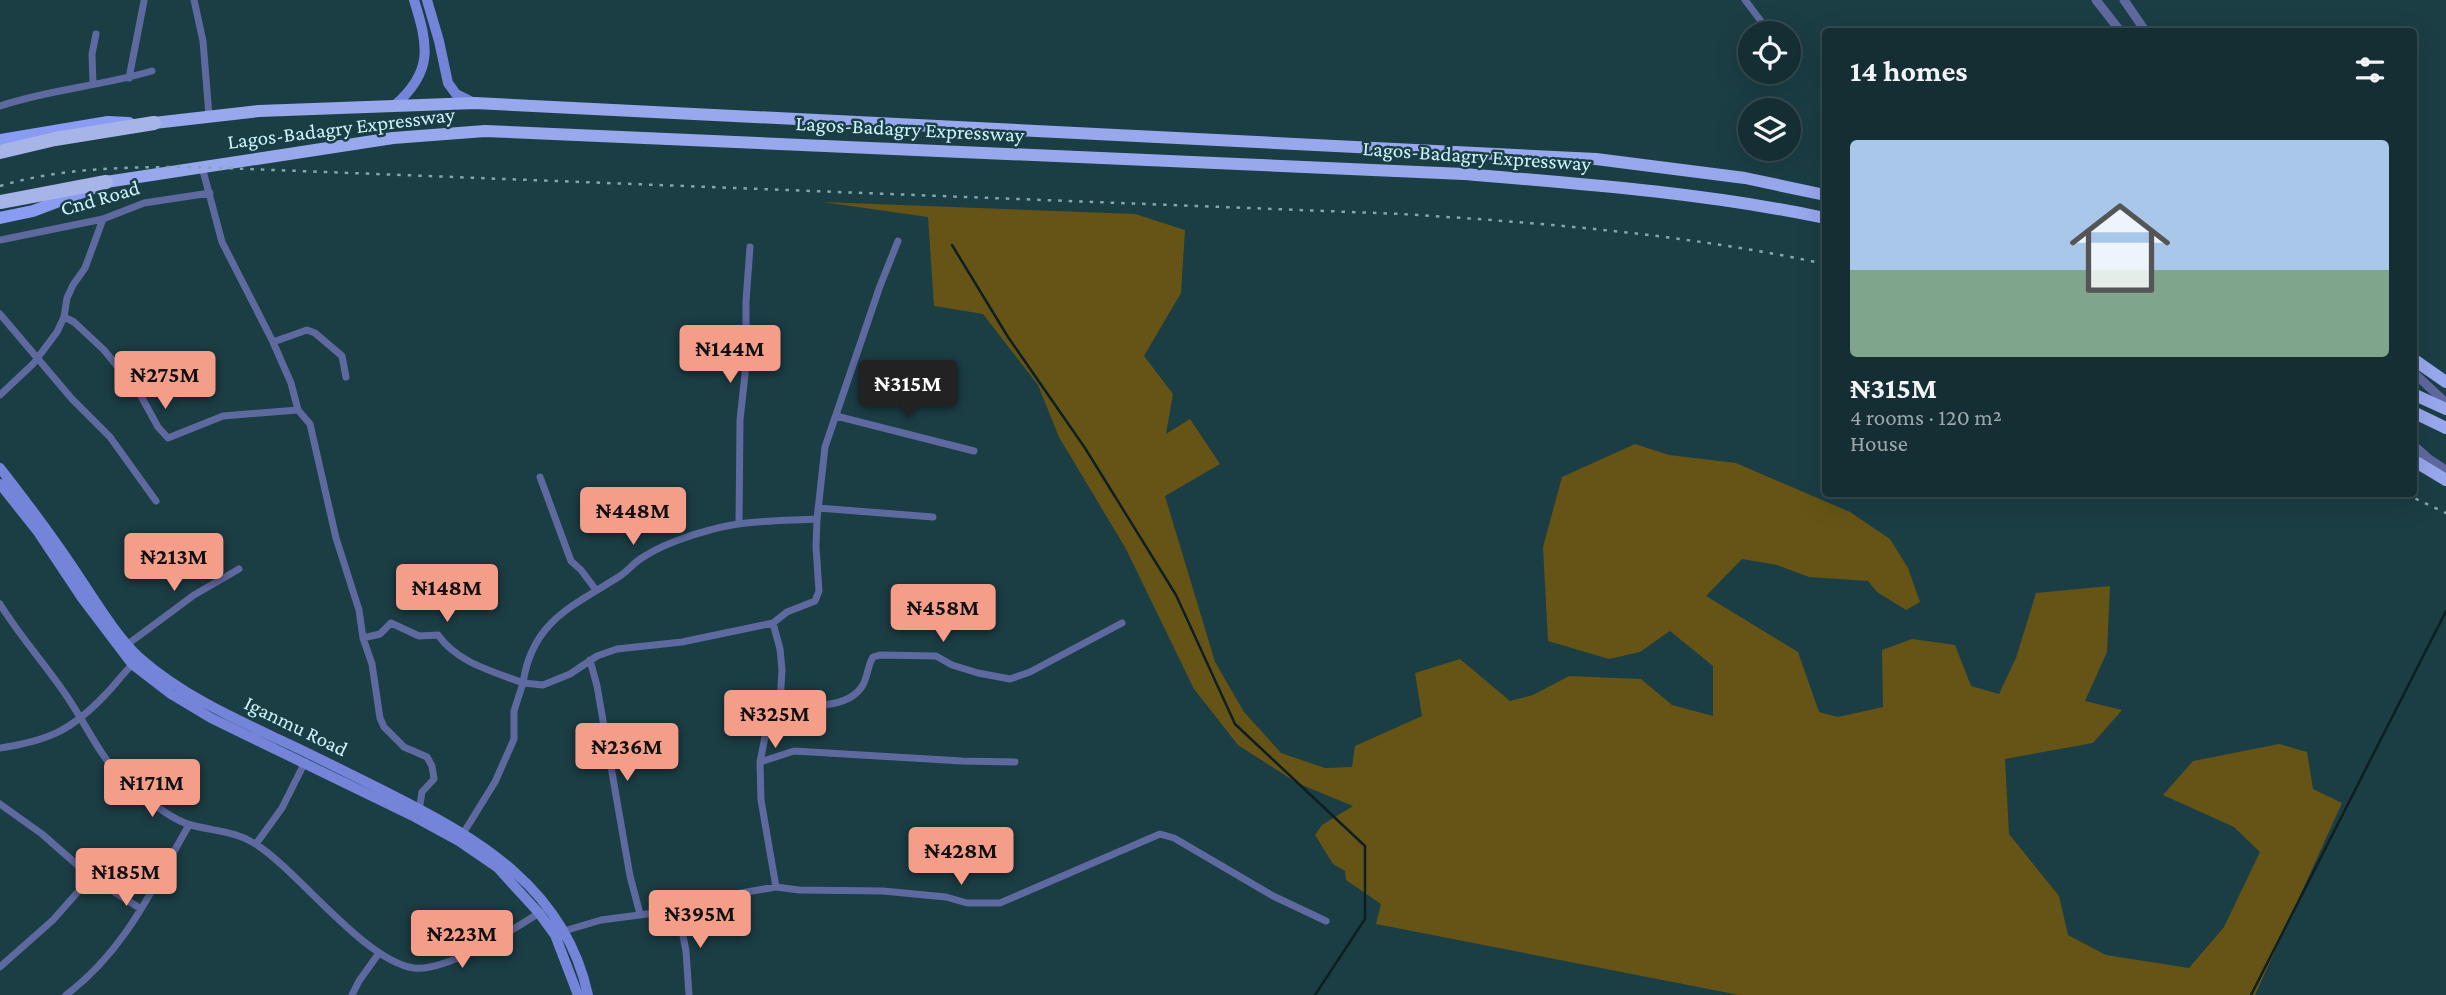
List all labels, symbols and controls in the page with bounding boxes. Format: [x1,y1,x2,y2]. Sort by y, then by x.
map controls [1738,21,1801,161]
button: locate [1738,21,1801,84]
icon: filters [2351,51,2389,89]
text: 14 homes [1850,54,1968,87]
button: layers [1738,98,1801,161]
street label: Lagos-Badagry Expressway [226,102,456,154]
street label: Lagos-Badagry Expressway [795,111,1025,147]
street label: Lagos-Badagry Expressway [1362,136,1592,176]
street label: Cnd Road [58,175,142,221]
icon: home [2057,185,2183,311]
pin: ₦144M [681,326,779,385]
text: ₦144M [696,335,765,361]
pin: ₦275M [116,352,214,411]
pin: ₦315M [859,360,957,420]
text: ₦275M [131,361,199,387]
text: ₦315M [875,370,941,396]
text: ₦315M [1850,371,1937,404]
text: 4 rooms · 120 m² [1850,404,2002,430]
text: House [1850,430,1908,456]
pin: ₦448M [584,488,682,547]
text: ₦448M [596,497,670,523]
pin: ₦213M [125,534,223,593]
text: ₦213M [140,543,208,569]
pin: ₦148M [398,564,496,624]
text: ₦148M [412,574,482,600]
pin: ₦458M [894,584,992,644]
text: ₦458M [907,594,979,620]
pin: ₦325M [726,690,824,750]
street label: Iganmu Road [240,691,352,761]
text: ₦325M [740,700,810,726]
pin: ₦236M [578,724,676,783]
text: ₦236M [591,733,663,759]
pin: ₦171M [103,760,201,819]
text: ₦171M [120,769,184,795]
pin: ₦428M [912,828,1010,887]
text: ₦428M [925,837,997,863]
pin: ₦185M [77,848,175,908]
text: ₦185M [92,858,160,884]
pin: ₦395M [651,890,749,950]
text: ₦395M [665,900,735,926]
pin: ₦223M [413,911,511,970]
text: ₦223M [427,920,497,946]

